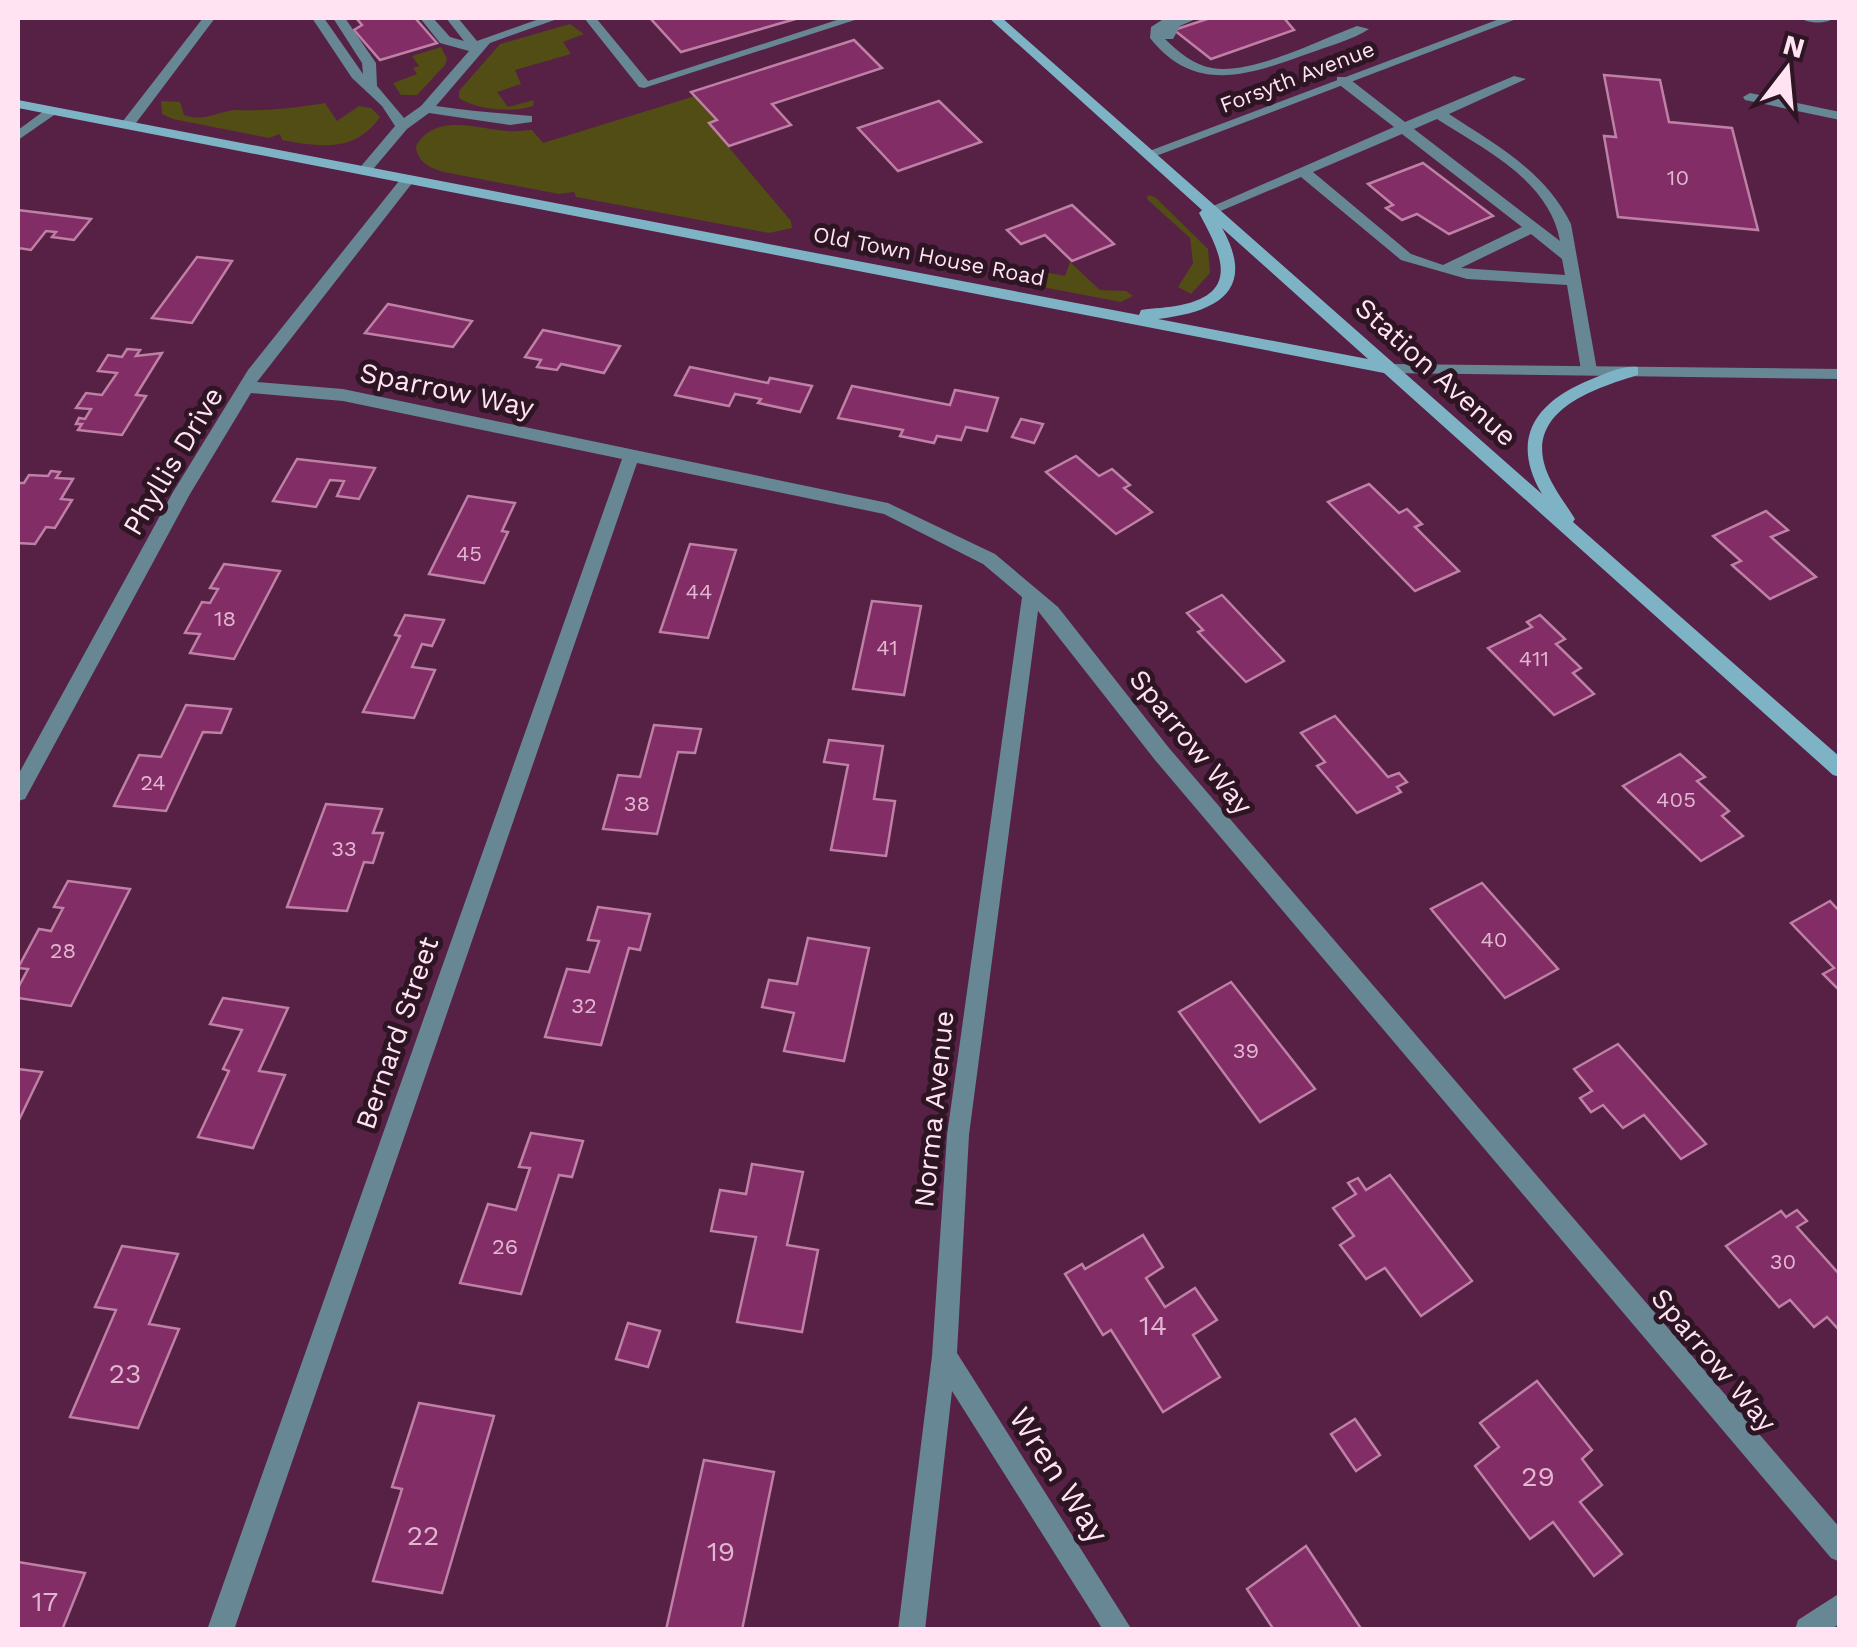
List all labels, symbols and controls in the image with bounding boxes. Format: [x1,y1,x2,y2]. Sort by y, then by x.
north arrow [1737,20,1837,120]
text: N [1779,28,1808,65]
street label: Forsyth Avenue [1216,36,1378,118]
house number: 10 [1667,165,1689,190]
street label: Old Town House Road [811,221,1047,291]
street label: Station Avenue [1349,291,1523,453]
street label: Sparrow Way [357,355,537,425]
street label: Phyllis Drive [116,381,230,541]
house number: 45 [456,541,482,566]
house number: 44 [686,579,712,604]
house number: 18 [214,606,236,631]
house number: 41 [876,635,898,660]
house number: 411 [1519,646,1549,671]
street label: Sparrow Way [1123,663,1260,822]
house number: 24 [140,770,166,795]
house number: 405 [1656,787,1696,812]
house number: 38 [624,791,650,816]
house number: 33 [331,836,357,861]
house number: 40 [1480,927,1508,952]
street label: Bernard Street [349,932,445,1134]
house number: 28 [50,938,76,963]
house number: 32 [571,993,597,1018]
street label: Norma Avenue [907,1009,961,1209]
house number: 39 [1233,1038,1259,1063]
house number: 26 [492,1234,518,1259]
house number: 30 [1770,1249,1796,1274]
street label: Sparrow Way [1645,1282,1784,1439]
house number: 14 [1139,1309,1167,1342]
house number: 23 [109,1357,141,1390]
street label: Wren Way [1001,1400,1117,1550]
house number: 29 [1521,1460,1555,1493]
house number: 22 [407,1519,439,1552]
house number: 19 [707,1535,735,1568]
house number: 17 [32,1585,58,1618]

